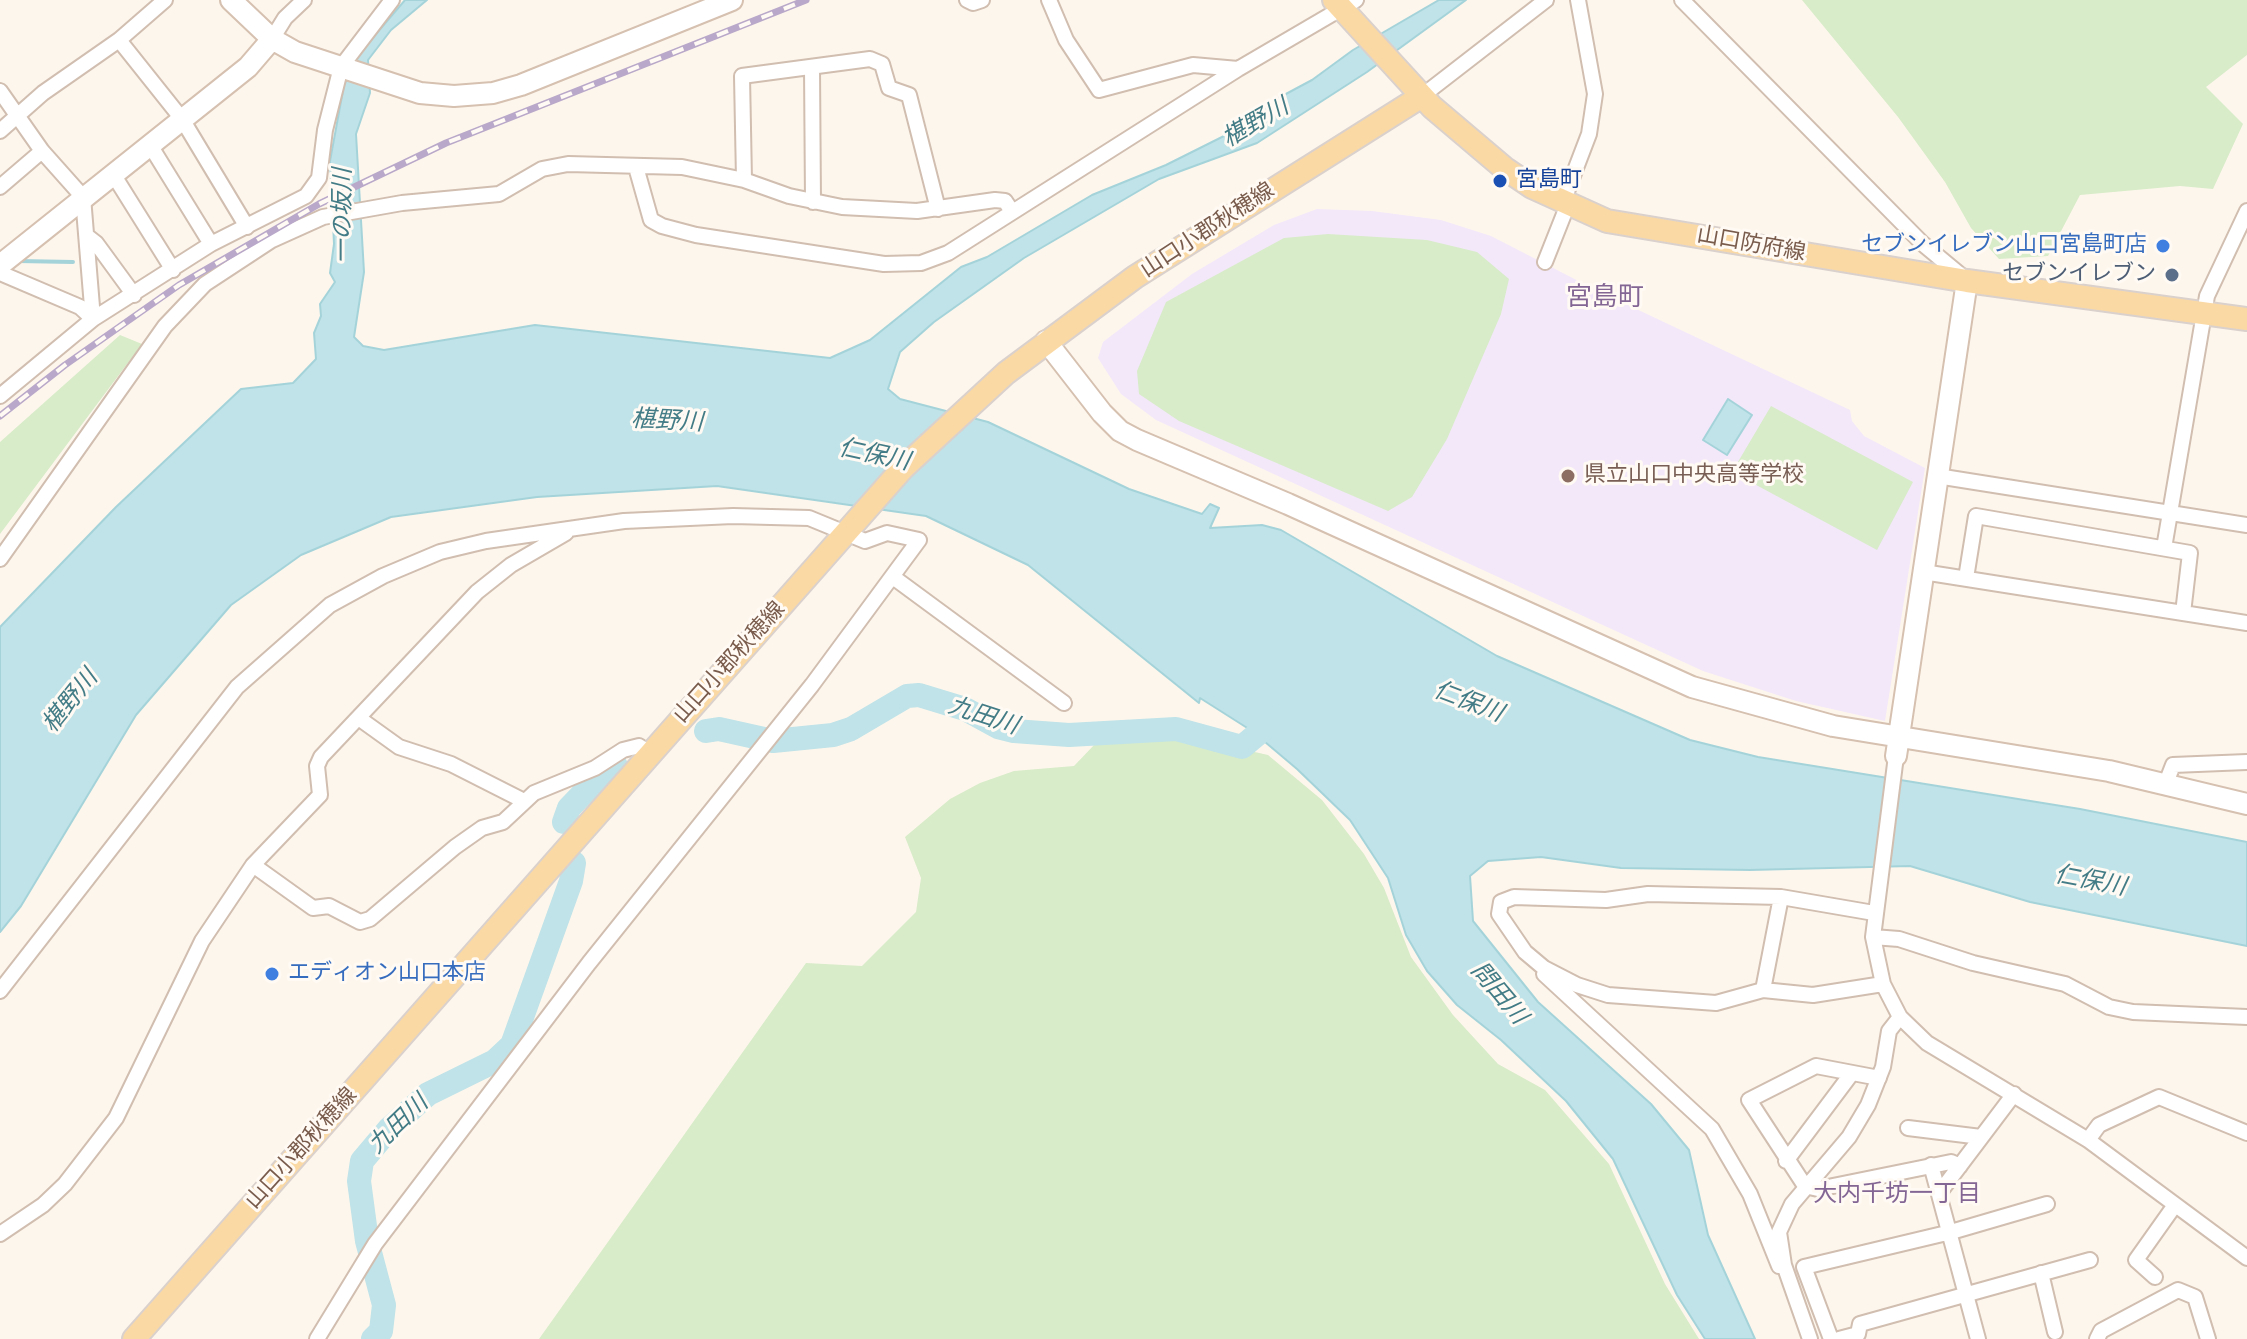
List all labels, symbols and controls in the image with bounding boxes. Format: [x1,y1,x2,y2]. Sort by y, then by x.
water label: 椹野川 [1218,94,1294,154]
water label: 一の坂川 [330,168,358,264]
place label: 宮島町 [1516,168,1582,194]
marker: 宮島町 [1491,172,1509,190]
street label: 山口小郡秋穂線 [1136,178,1280,284]
street label: 山口防府線 [1695,222,1807,268]
place label: セブンイレブン山口宮島町店 [1861,233,2147,259]
marker: セブンイレブン山口宮島町店 [2154,237,2172,255]
place label: セブンイレブン [2002,262,2156,288]
marker: セブンイレブン [2163,266,2181,284]
district label: 宮島町 [1566,283,1644,315]
water label: 椹野川 [630,406,704,438]
water label: 仁保川 [836,434,912,478]
place label: 県立山口中央高等学校 [1584,463,1804,489]
marker: 県立山口中央高等学校 [1559,467,1577,485]
street label: 山口小郡秋穂線 [669,597,791,729]
water label: 椹野川 [37,665,105,739]
water label: 仁保川 [1429,677,1507,729]
water label: 九田川 [944,692,1022,742]
water label: 仁保川 [2052,861,2128,903]
water label: 問田川 [1464,957,1532,1031]
place label: エディオン山口本店 [288,961,486,987]
marker: エディオン山口本店 [263,965,281,983]
street label: 山口小郡秋穂線 [241,1083,363,1215]
water label: 九田川 [363,1090,435,1160]
district label: 大内千坊一丁目 [1813,1181,1981,1209]

